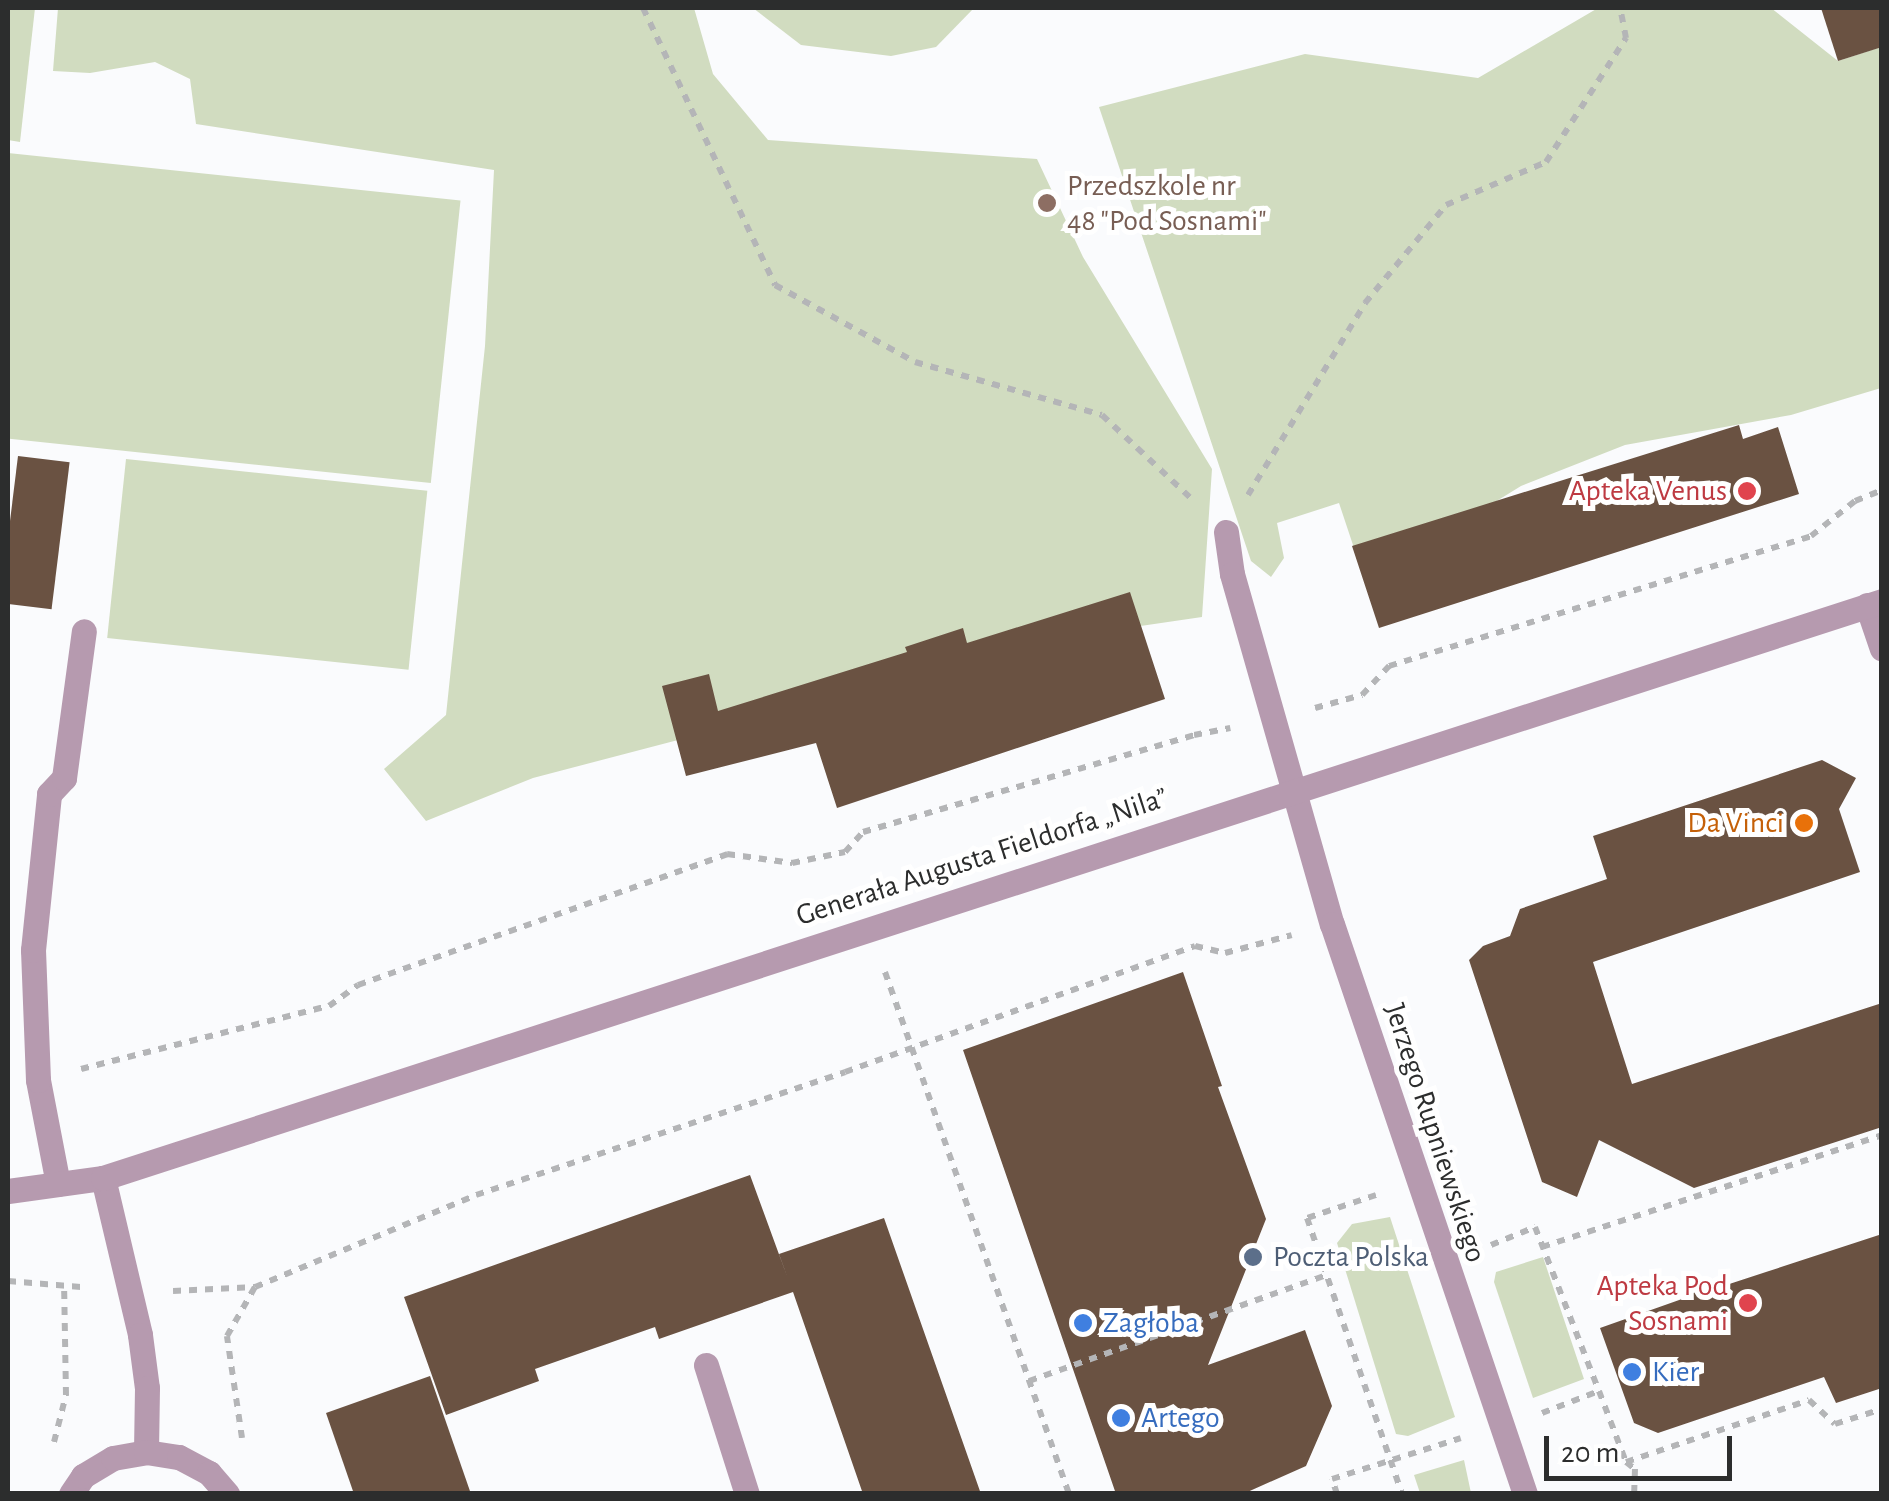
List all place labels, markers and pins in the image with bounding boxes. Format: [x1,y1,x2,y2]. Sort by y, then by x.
place label: Przedszkole nr 48 "Pod Sosnami" [1067,168,1267,238]
marker: Przedszkole nr 48 "Pod Sosnami" [1036,192,1058,214]
place label: Apteka Venus [1569,473,1727,509]
marker: Apteka Venus [1736,480,1758,502]
place label: Da Vinci [1687,805,1784,841]
marker: Da Vinci [1793,812,1815,834]
place label: Poczta Polska [1273,1239,1429,1275]
marker: Poczta Polska [1242,1246,1264,1268]
place label: Apteka Pod Sosnami [1597,1268,1728,1338]
marker: Apteka Pod Sosnami [1737,1292,1759,1314]
place label: Zagłoba [1103,1305,1199,1341]
marker: Zagłoba [1072,1312,1094,1334]
place label: Kier [1652,1354,1699,1390]
marker: Kier [1621,1361,1643,1383]
place label: Artego [1141,1400,1220,1436]
marker: Artego [1110,1407,1132,1429]

